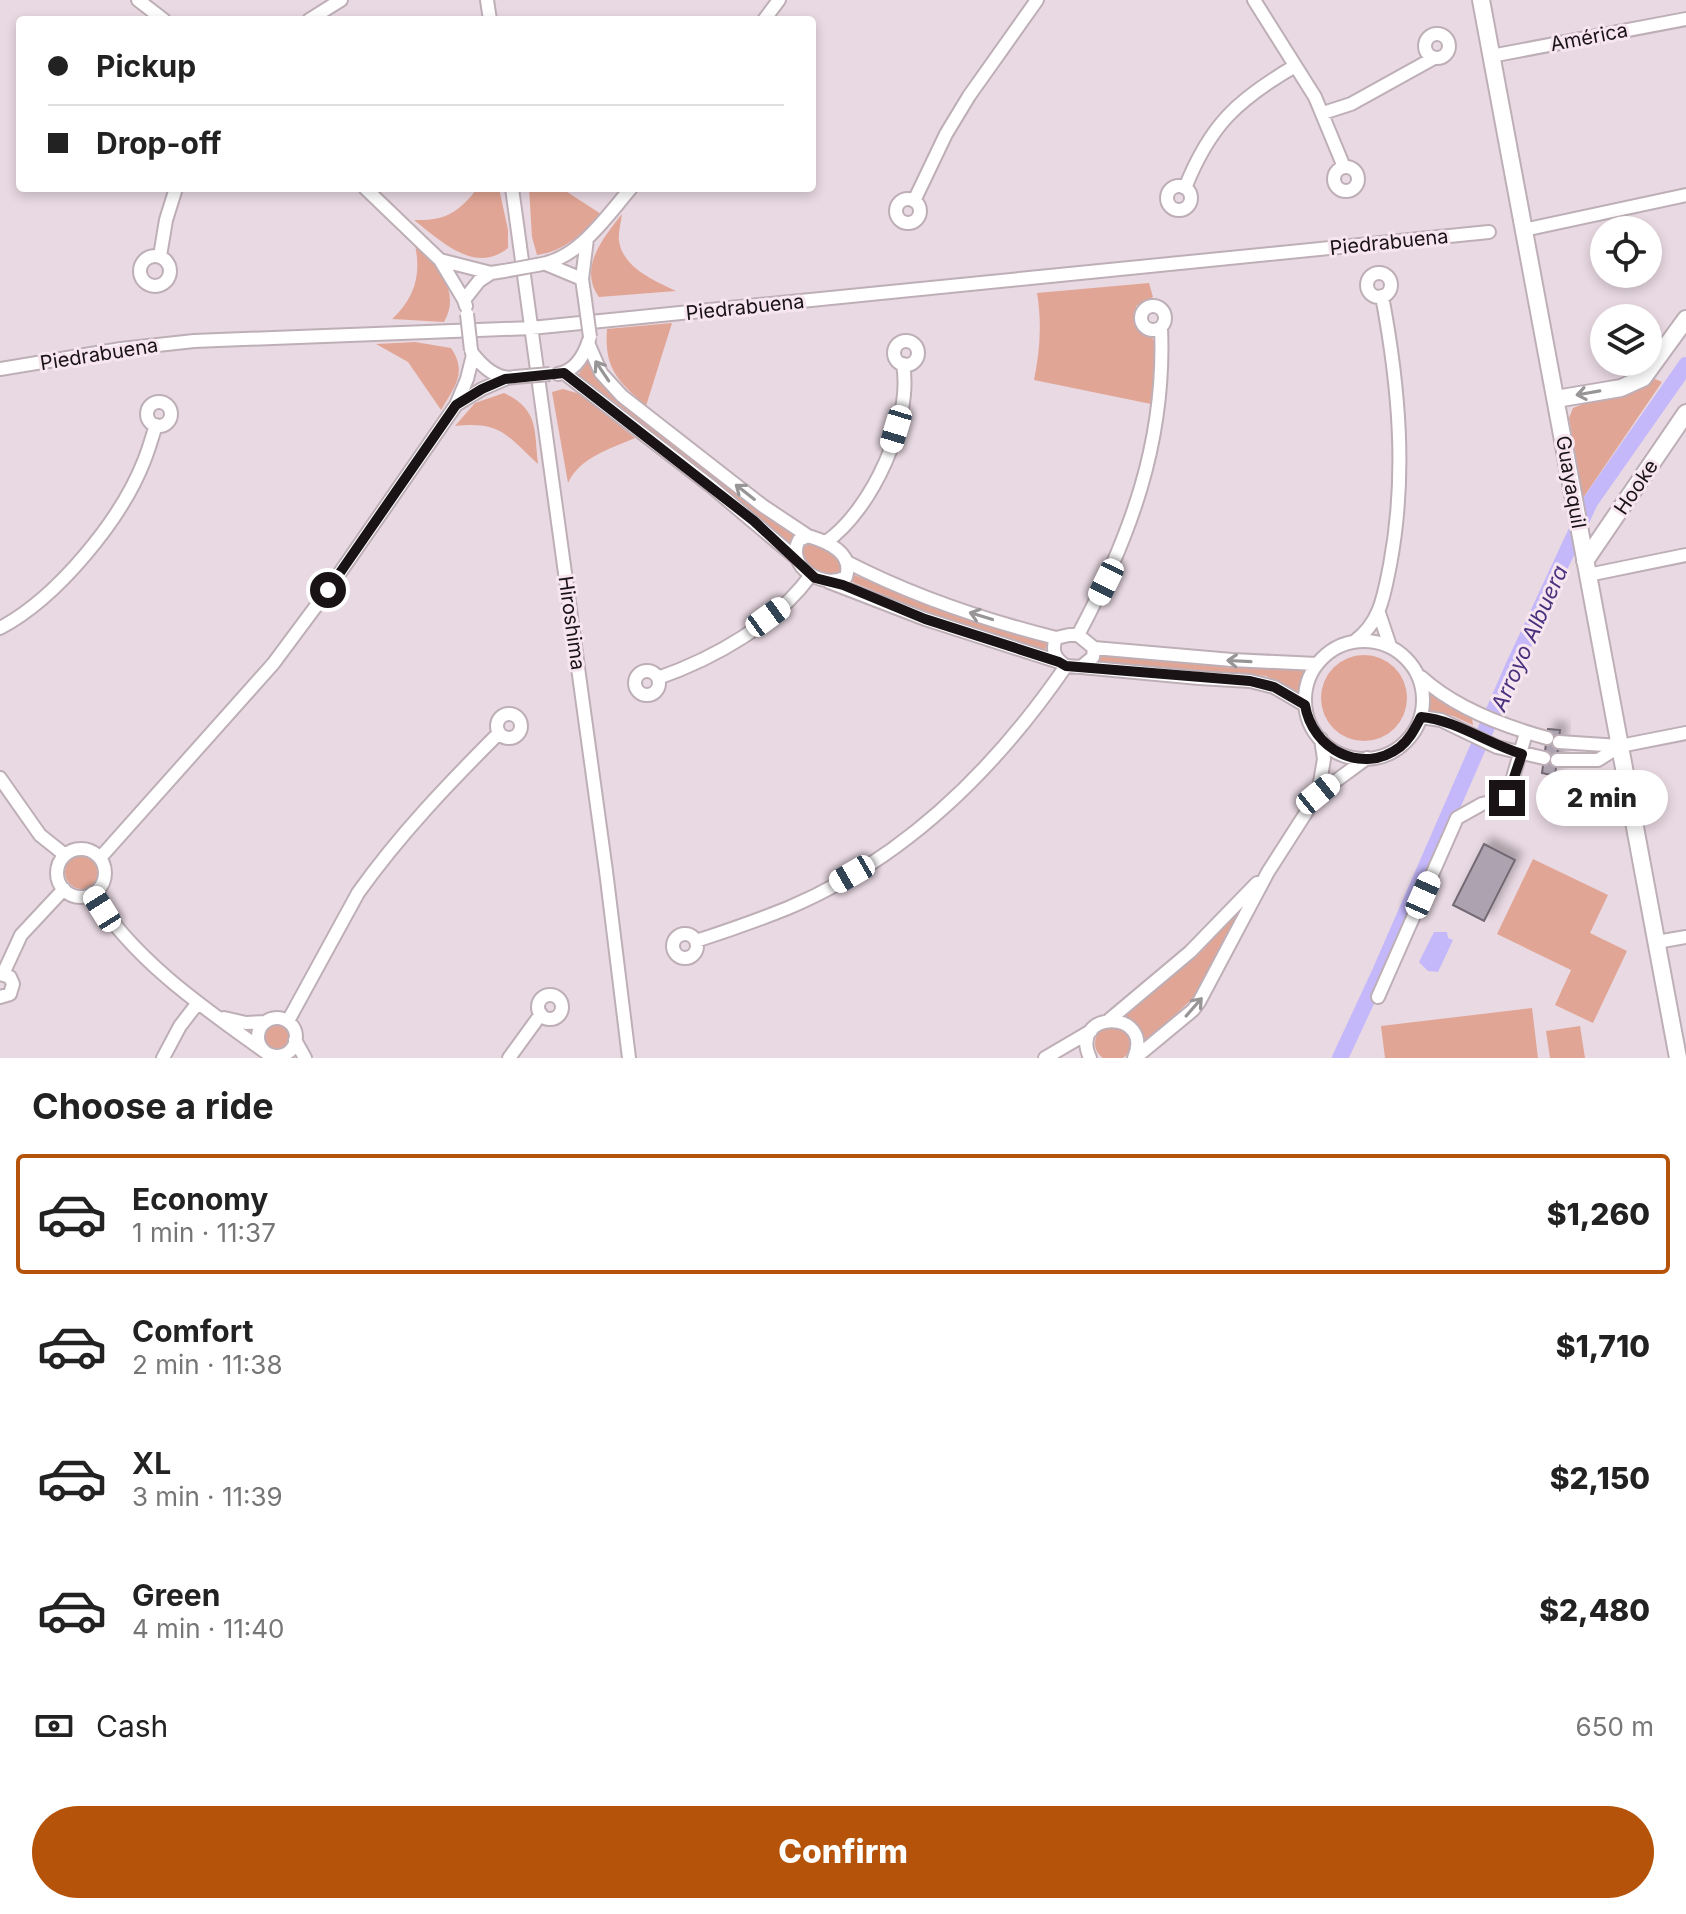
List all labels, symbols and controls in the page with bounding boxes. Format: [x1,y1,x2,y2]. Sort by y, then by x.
street label: América [1548,18,1630,56]
text: Pickup [96,48,196,84]
text: Drop-off [96,125,222,161]
map controls [1590,216,1662,376]
button: locate [1590,216,1662,288]
street label: Piedrabuena [1329,224,1449,260]
street label: Piedrabuena [685,289,805,325]
button: layers [1590,304,1662,376]
street label: Piedrabuena [38,333,160,375]
one-way arrow [594,361,611,383]
one-way arrow [1576,387,1602,402]
car [878,403,914,455]
street label: Guayaquil [1551,434,1591,530]
street label: Hooke [1609,455,1663,519]
one-way arrow [735,483,756,500]
car [1085,555,1127,609]
water label: Arroyo Albuera [1485,561,1573,716]
route start [310,572,346,608]
street label: Hiroshima [554,574,590,672]
car [742,593,794,641]
one-way arrow [969,608,994,623]
one-way arrow [1226,653,1253,668]
car [1292,770,1344,818]
callout: 2 min [1535,770,1667,826]
route end [1489,780,1525,816]
text: 2 min [1567,782,1637,813]
car [825,852,879,896]
car [1402,868,1444,922]
car [79,882,125,936]
one-way arrow [1185,997,1203,1017]
text: Choose a ride [32,1084,274,1128]
icon: car [36,1178,108,1250]
text: Economy [132,1181,268,1217]
text: $1,260 [1547,1196,1650,1232]
text: 1 min · 11:37 [132,1217,276,1248]
icon: car [36,1310,108,1382]
text: Comfort [132,1313,253,1349]
text: $1,710 [1556,1328,1650,1364]
text: 2 min · 11:38 [132,1349,283,1380]
icon: car [36,1442,108,1514]
text: XL [132,1445,171,1481]
text: $2,150 [1550,1460,1650,1496]
text: 3 min · 11:39 [132,1481,283,1512]
icon: car [36,1574,108,1646]
text: Green [132,1577,220,1613]
text: $2,480 [1539,1592,1650,1628]
text: 4 min · 11:40 [132,1613,285,1644]
icon: cash [32,1704,76,1748]
text: Cash [96,1708,168,1744]
text: 650 m [1576,1711,1654,1742]
button: Confirm [32,1806,1654,1898]

